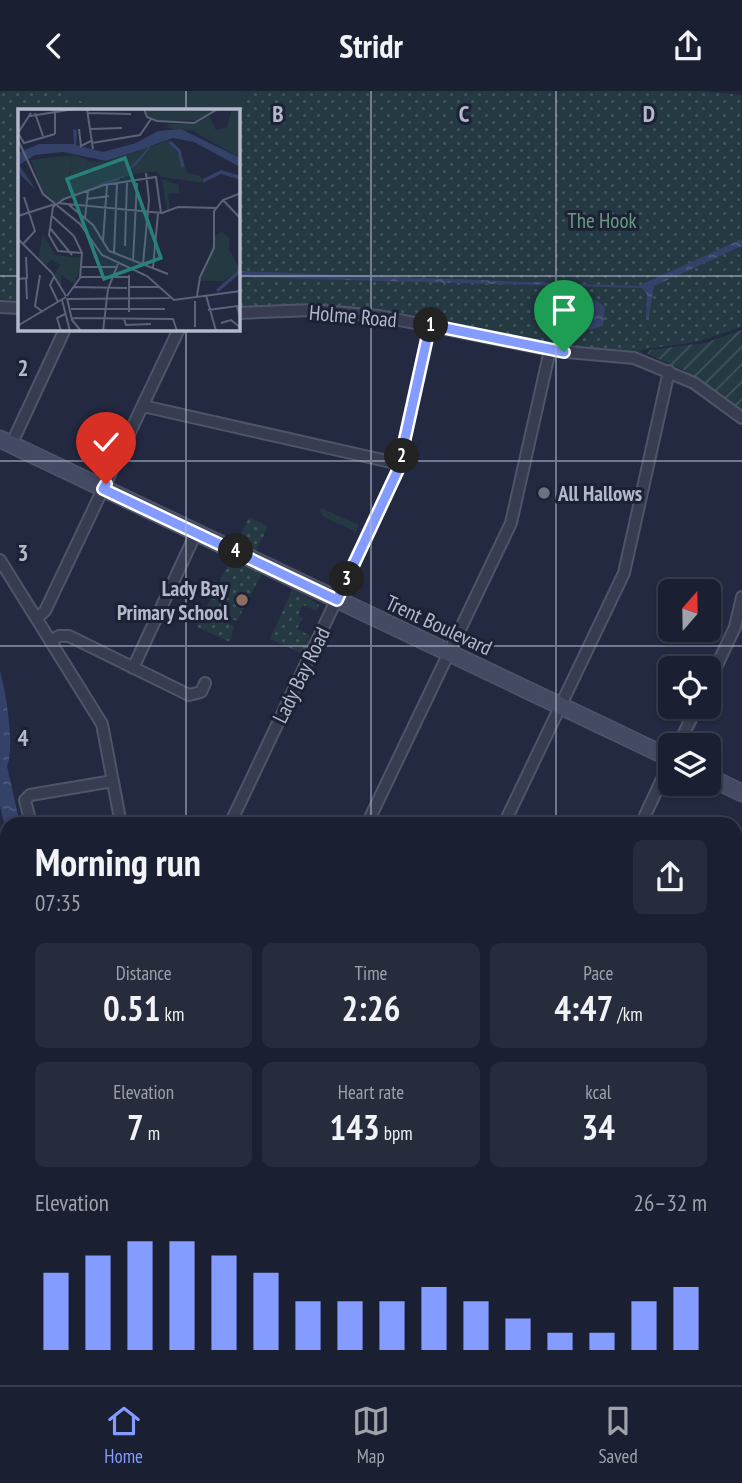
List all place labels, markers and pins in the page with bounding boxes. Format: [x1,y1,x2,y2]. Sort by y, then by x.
pin [534,280,594,352]
pin: 1 [414,307,448,343]
pin [76,412,136,484]
pin: 2 [384,439,420,473]
place label: All Hallows [557,480,642,507]
marker: All Hallows [536,485,552,501]
pin: 4 [218,533,254,568]
pin: 3 [330,561,364,596]
place label: Lady Bay Primary School [117,575,229,626]
marker: Lady Bay Primary School [234,592,250,608]

